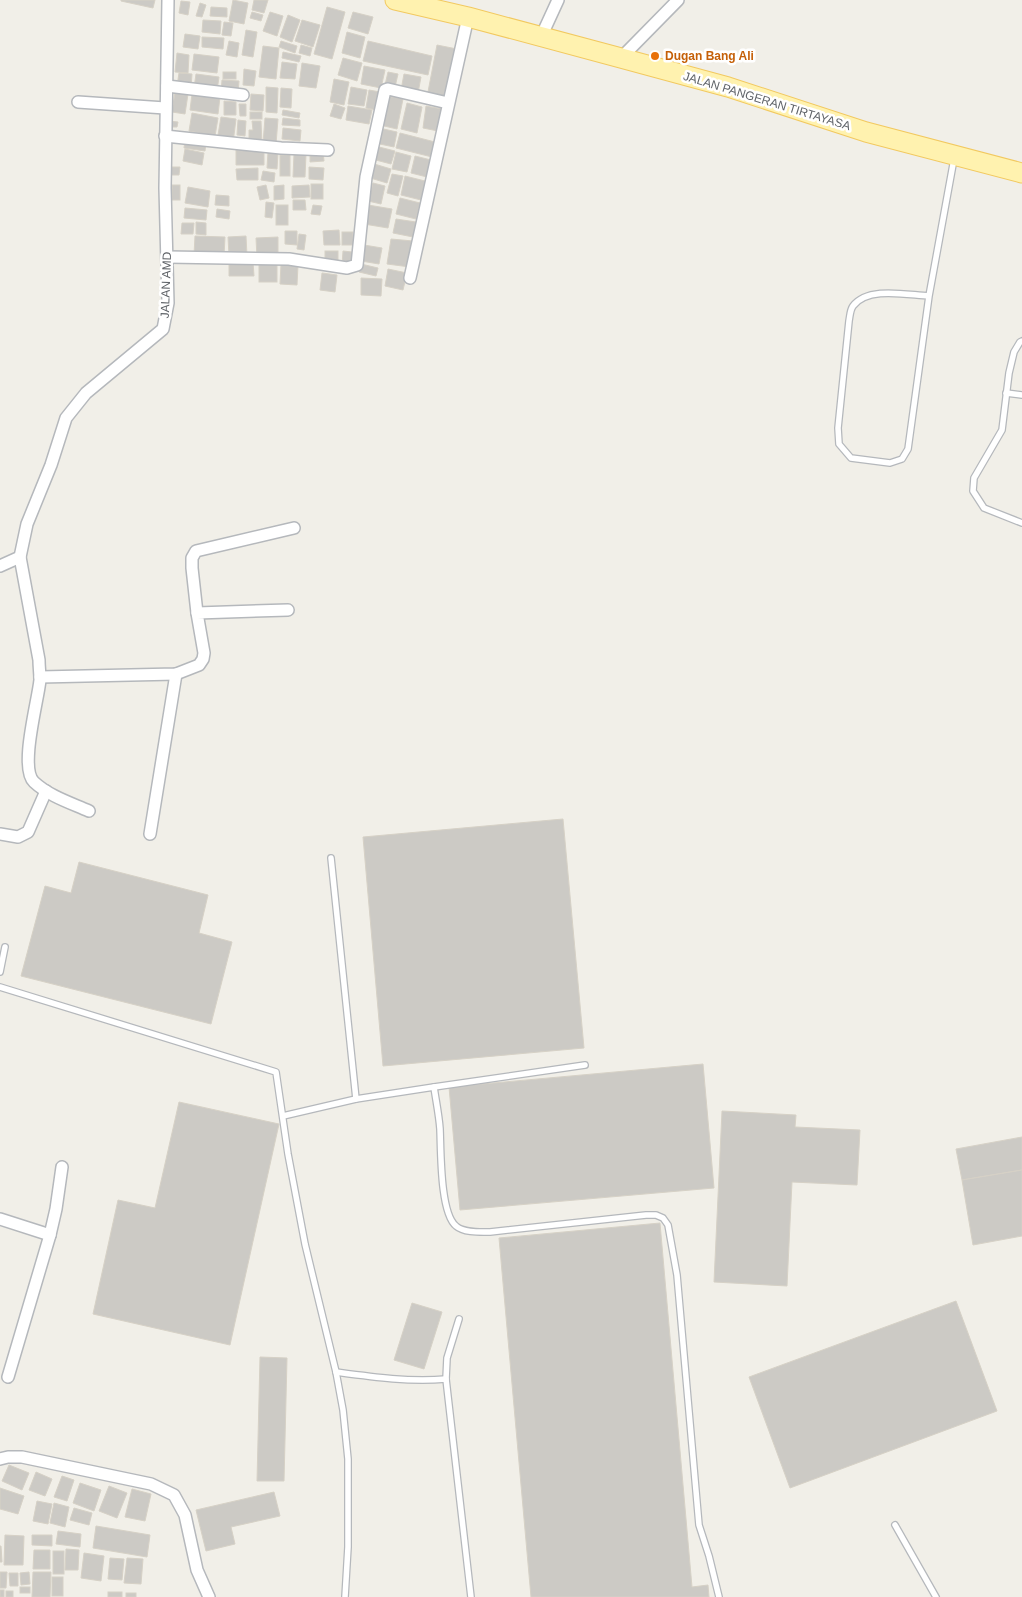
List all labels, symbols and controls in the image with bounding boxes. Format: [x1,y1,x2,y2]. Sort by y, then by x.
place label: Dugan Bang Ali [665,49,754,63]
marker: Dugan Bang Ali [649,50,661,62]
street label: JALAN PANGERAN TIRTAYASA [682,69,852,133]
street label: JALAN AMD [158,251,174,319]

